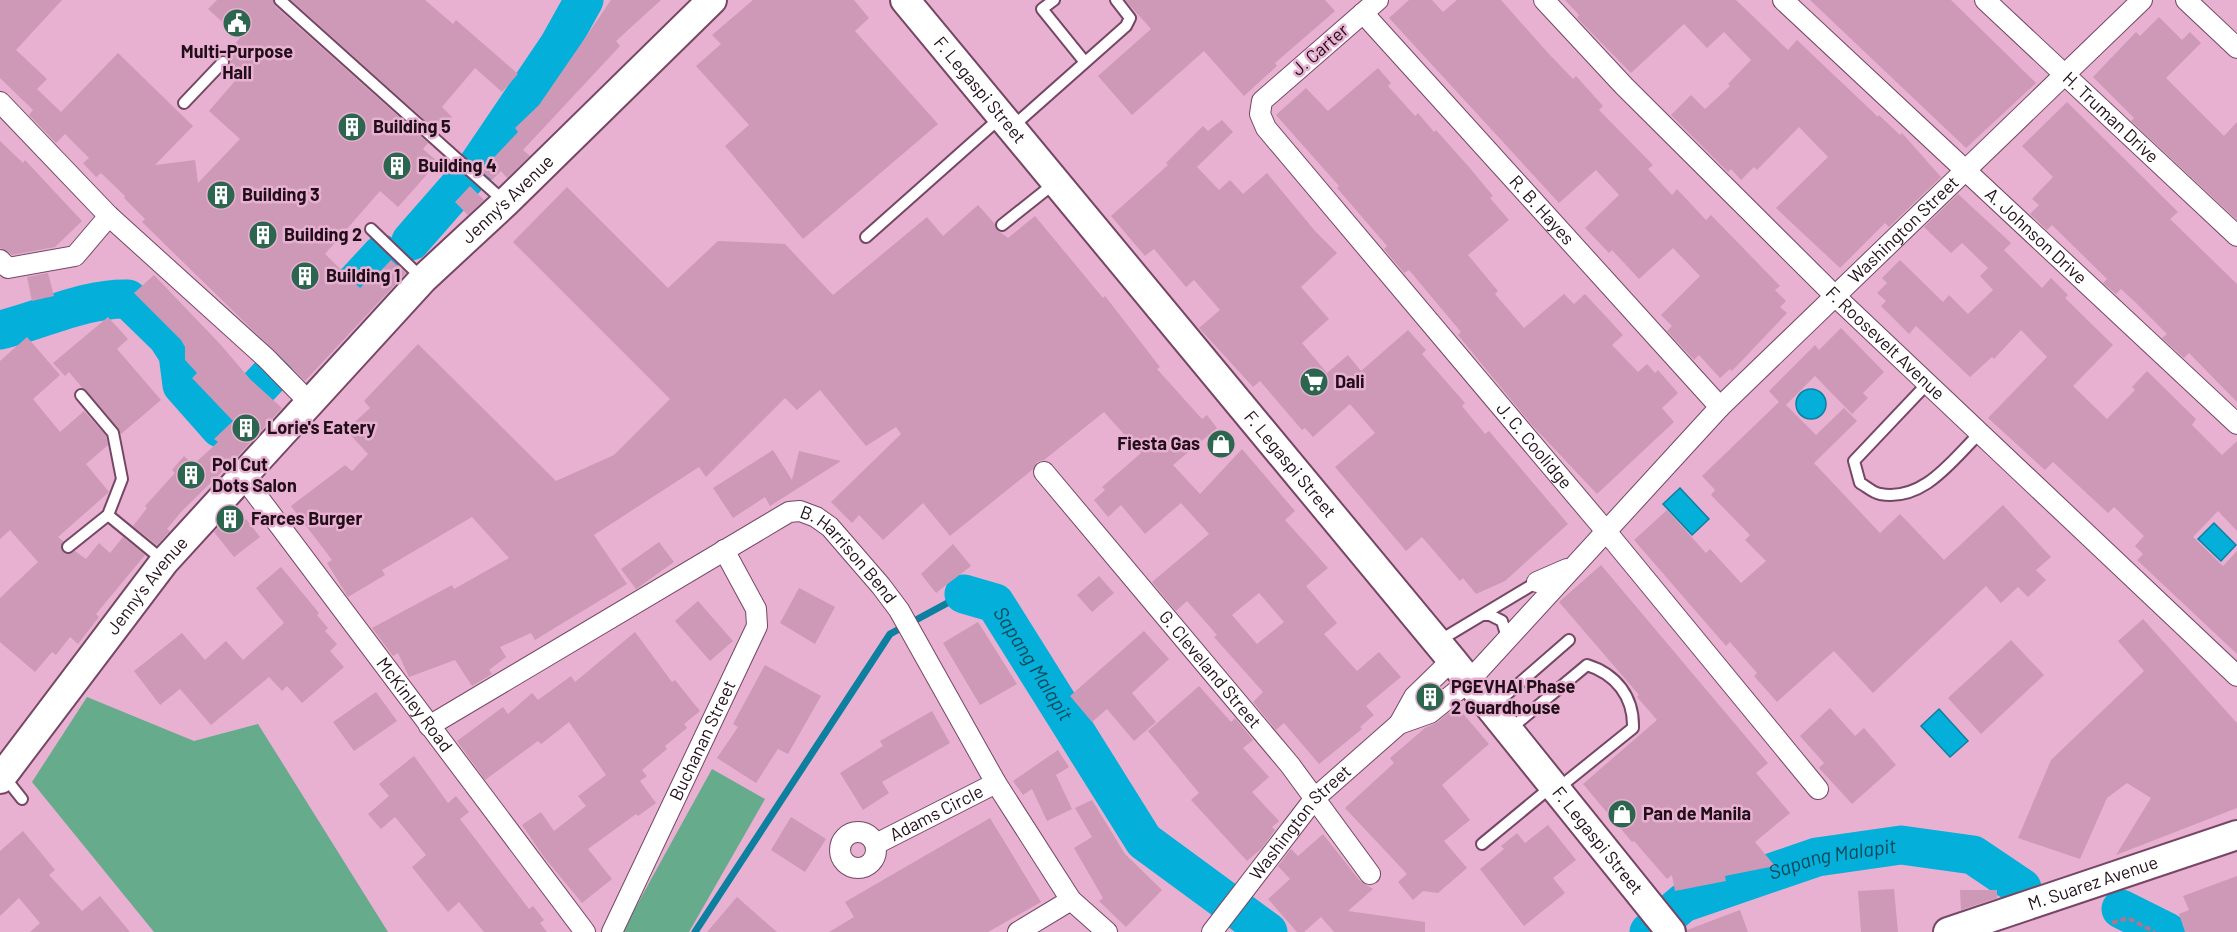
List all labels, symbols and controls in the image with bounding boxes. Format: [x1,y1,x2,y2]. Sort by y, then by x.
public building icon: Multi-Purpose Hall [221,7,253,39]
street label: J. Carter [1286,18,1353,80]
street label: F. Legaspi Street [930,31,1031,147]
place label: Multi-Purpose Hall [181,40,293,83]
street label: H. Truman Drive [2059,67,2164,167]
building icon: Building 5 [336,111,368,143]
place label: Building 5 [373,115,451,137]
building icon: Building 4 [381,150,413,182]
street label: Jenny's Avenue [457,150,558,248]
place label: Building 4 [418,154,497,176]
street label: R. B. Hayes [1505,170,1579,249]
street label: Washington Street [1843,171,1963,287]
building icon: Building 3 [205,179,237,211]
place label: Building 3 [242,183,320,205]
street label: A. Johnson Drive [1981,183,2092,288]
building icon: Building 2 [247,219,279,251]
place label: Building 2 [284,223,362,245]
building icon: Building 1 [289,260,321,292]
place label: Building 1 [326,264,400,286]
street label: F. Roosevelt Avenue [1822,281,1950,404]
supermarket icon: Dali [1298,366,1330,398]
place label: Dali [1335,370,1365,392]
street label: J. C. Coolidge [1492,397,1578,493]
street label: F. Legaspi Street [1240,406,1341,522]
building icon: Lorie's Eatery [230,412,262,444]
place label: Lorie's Eatery [267,416,376,438]
shop icon: Fiesta Gas [1205,428,1237,460]
place label: Fiesta Gas [1117,432,1200,454]
place label: Pol Cut Dots Salon [212,453,297,496]
building icon: Pol Cut Dots Salon [175,459,207,491]
street label: B. Harrison Bend [797,500,902,607]
building icon: Farces Burger [214,503,246,535]
place label: Farces Burger [251,507,362,529]
street label: Jenny's Avenue [101,531,192,639]
water label: Sapang Malapit [989,602,1079,725]
street label: G. Cleveland Street [1155,605,1266,732]
street label: McKinley Road [372,653,458,756]
place label: PGEVHAI Phase 2 Guardhouse [1451,675,1575,718]
street label: Buchanan Street [664,676,740,804]
building icon: PGEVHAI Phase 2 Guardhouse [1414,681,1446,713]
street label: Washington Street [1244,760,1355,884]
street label: Adams Circle [886,779,987,845]
street label: F. Legaspi Street [1548,781,1648,898]
shop icon: Pan de Manila [1606,798,1638,830]
place label: Pan de Manila [1643,802,1751,824]
water label: Sapang Malapit [1765,833,1898,884]
street label: M. Suarez Avenue [2025,850,2161,914]

